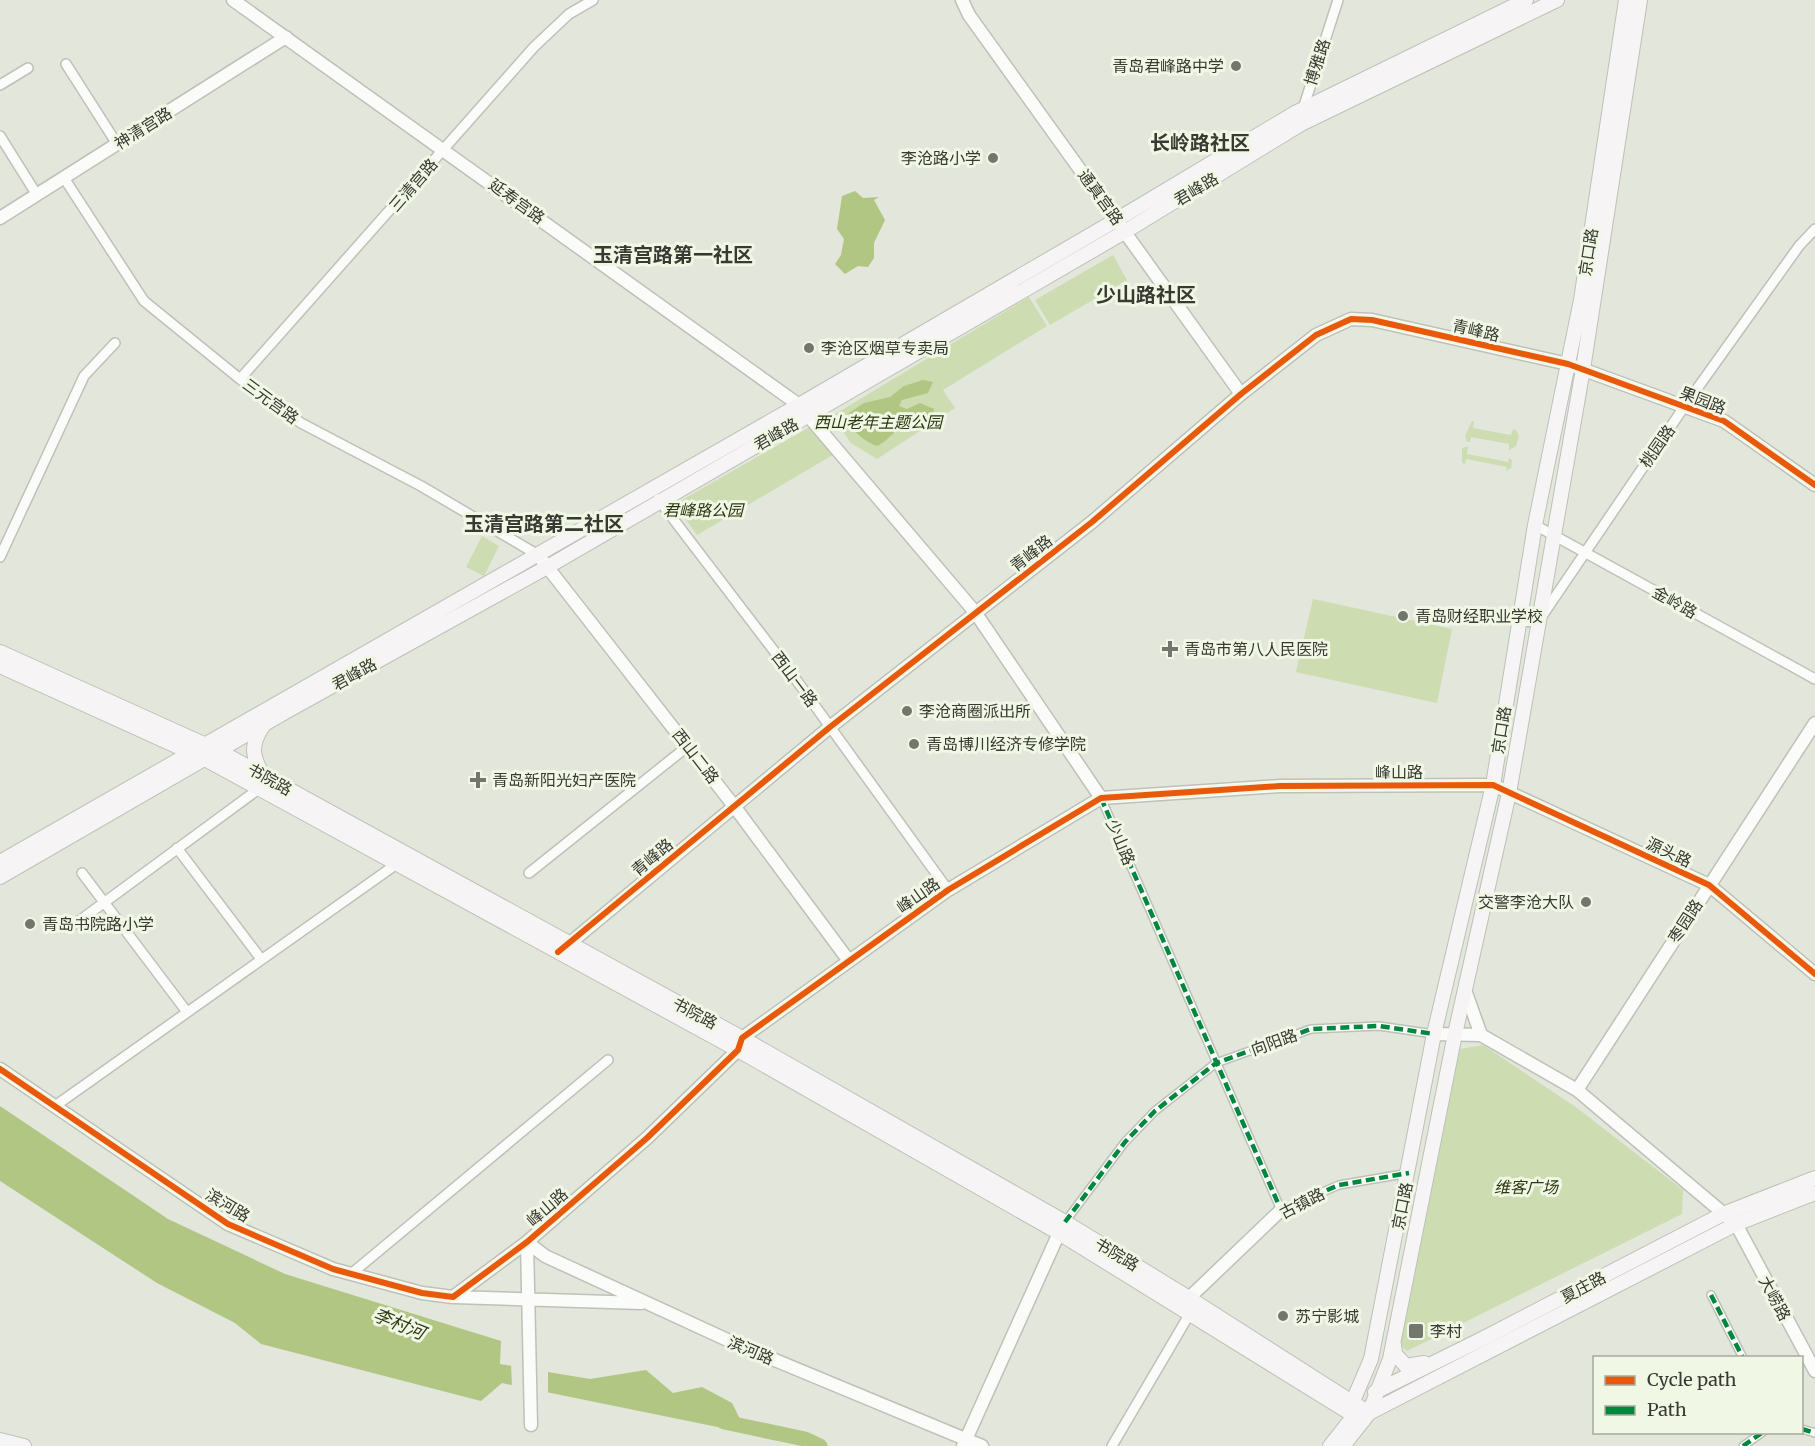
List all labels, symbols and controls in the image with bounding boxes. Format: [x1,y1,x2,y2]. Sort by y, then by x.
street label: 博雅路 [1300,36,1334,88]
place label: 青岛君峰路中学 [1112,56,1224,76]
marker: 青岛君峰路中学 [1229,59,1243,73]
street label: 神清宫路 [111,103,175,153]
district label: 长岭路社区 [1150,130,1250,155]
place label: 李沧路小学 [901,148,981,168]
marker: 李沧路小学 [986,151,1000,165]
street label: 三清宫路 [384,154,442,216]
street label: 通真宫路 [1074,165,1128,229]
street label: 君峰路 [1170,168,1222,210]
street label: 延寿宫路 [485,174,549,228]
street label: 京口路 [1574,227,1602,277]
district label: 玉清宫路第一社区 [593,242,753,267]
district label: 少山路社区 [1096,282,1196,307]
street label: 青峰路 [1450,315,1502,345]
place label: 李沧区烟草专卖局 [821,338,949,358]
marker: 李沧区烟草专卖局 [802,341,816,355]
street label: 三元宫路 [239,374,303,428]
street label: 果园路 [1677,382,1729,418]
park label: 西山老年主题公园 [814,412,944,432]
street label: 君峰路 [750,413,802,455]
street label: 桃园路 [1635,421,1679,471]
park label: 君峰路公园 [663,500,745,520]
district label: 玉清宫路第二社区 [464,511,624,536]
street label: 青峰路 [1006,530,1056,576]
street label: 金岭路 [1649,582,1701,622]
place label: 青岛财经职业学校 [1415,606,1543,626]
marker: 青岛财经职业学校 [1396,609,1410,623]
place label: 青岛市第八人民医院 [1184,639,1328,659]
marker: 青岛市第八人民医院 [1161,640,1179,658]
street label: 西山一路 [768,647,822,711]
street label: 君峰路 [328,654,380,694]
place label: 李沧商圈派出所 [919,701,1031,721]
marker: 李沧商圈派出所 [900,704,914,718]
street label: 京口路 [1487,705,1515,755]
street label: 西山二路 [668,725,724,787]
place label: 青岛博川经济专修学院 [926,734,1086,754]
marker: 青岛博川经济专修学院 [907,737,921,751]
street label: 书院路 [244,759,296,799]
street label: 峰山路 [1375,762,1423,782]
place label: 青岛新阳光妇产医院 [492,770,636,790]
marker: 青岛新阳光妇产医院 [469,771,487,789]
street label: 少山路 [1102,816,1140,868]
street label: 源头路 [1643,833,1695,871]
street label: 青峰路 [627,834,677,880]
street label: 峰山路 [893,873,943,917]
place label: 交警李沧大队 [1478,892,1574,912]
marker: 交警李沧大队 [1579,895,1593,909]
street label: 枣园路 [1664,895,1706,947]
place label: 青岛书院路小学 [42,914,154,934]
marker: 青岛书院路小学 [23,917,37,931]
street label: 书院路 [669,993,721,1033]
street label: 向阳路 [1248,1024,1300,1060]
park label: 维客广场 [1494,1177,1560,1197]
street label: 京口路 [1388,1181,1416,1231]
street label: 古镇路 [1276,1183,1328,1223]
street label: 滨河路 [202,1184,254,1226]
street label: 峰山路 [522,1184,572,1230]
street label: 书院路 [1091,1233,1143,1275]
street label: 夏庄路 [1557,1267,1609,1307]
street label: 大崂路 [1755,1272,1795,1324]
water label: 李村河 [370,1303,431,1345]
place label: 苏宁影城 [1295,1306,1359,1326]
marker: 苏宁影城 [1276,1309,1290,1323]
place label: 李村 [1430,1321,1462,1341]
marker: 李村 [1407,1322,1425,1340]
street label: 滨河路 [725,1331,777,1369]
legend [1593,1356,1803,1434]
text: Cycle path [1647,1368,1737,1391]
text: Path [1647,1398,1687,1421]

